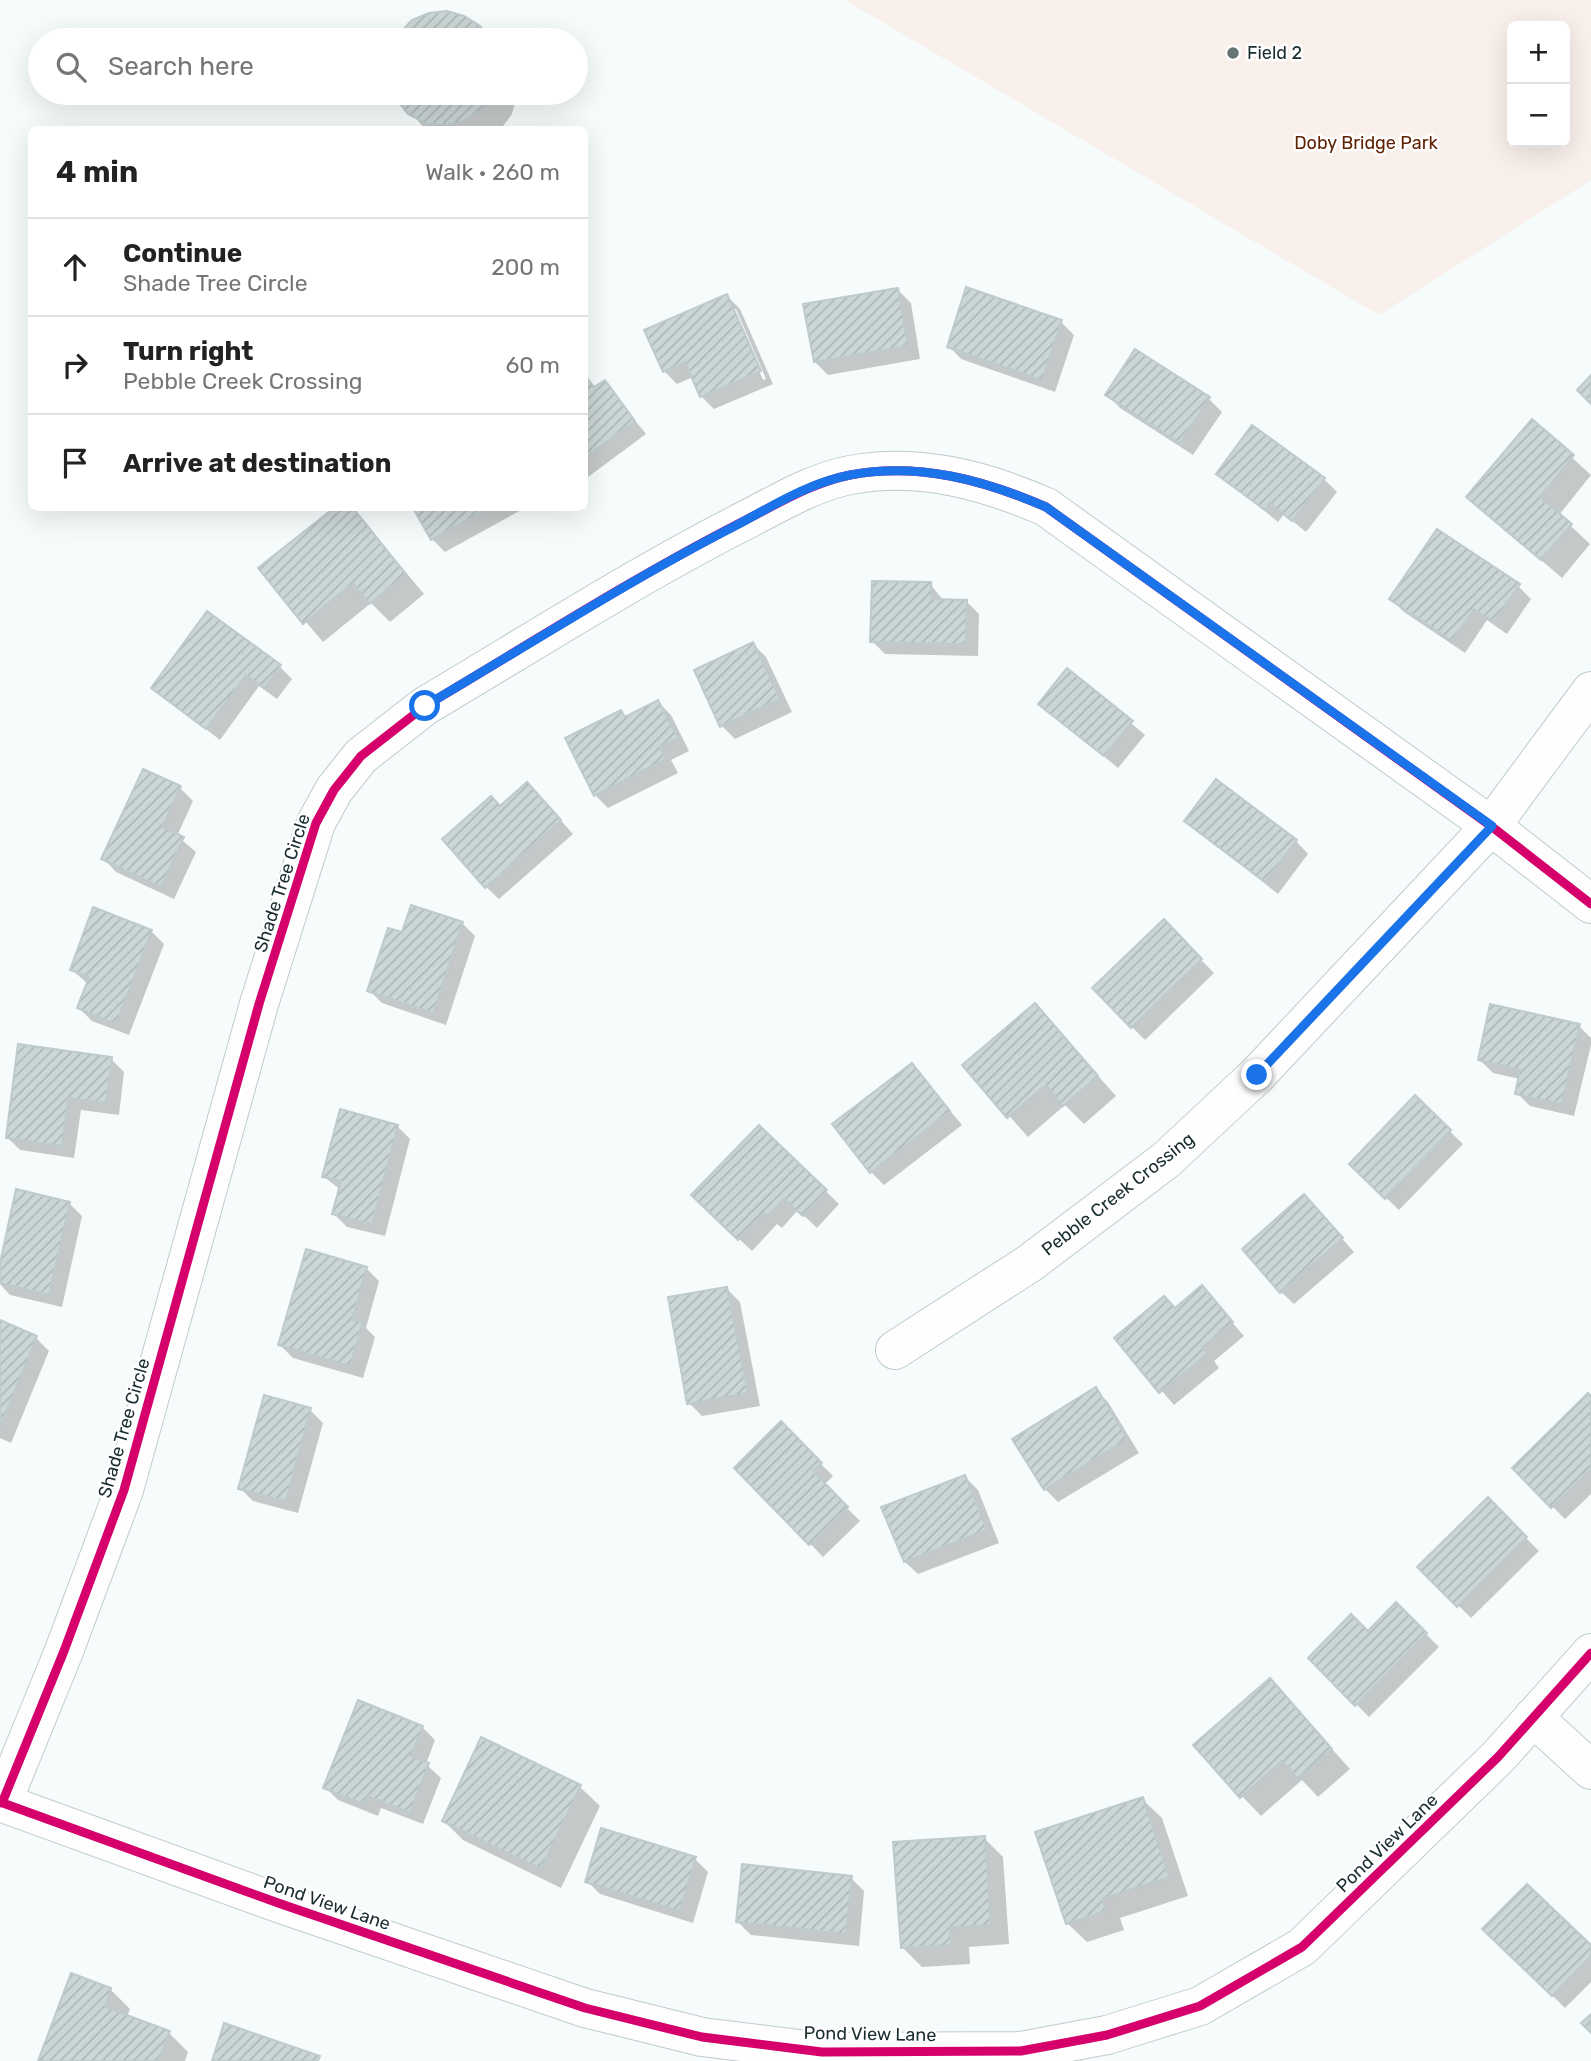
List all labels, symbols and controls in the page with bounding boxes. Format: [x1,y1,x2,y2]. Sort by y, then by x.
map controls [1507,21,1570,147]
button: + [1507,21,1570,84]
search box [28,28,588,105]
place label: Field 2 [1247,42,1302,64]
marker: Field 2 [1225,45,1241,61]
icon: search [52,48,90,86]
text: Search here [108,51,254,82]
button: − [1507,84,1570,147]
park label: Doby Bridge Park [1294,132,1438,154]
text: 4 min [56,154,138,190]
text: Walk · 260 m [425,158,560,186]
text: Continue [123,238,242,269]
icon: ahead [56,248,94,286]
text: 200 m [491,253,560,281]
text: Shade Tree Circle [123,269,308,297]
text: Turn right [123,336,253,367]
icon: right [56,346,94,384]
text: 60 m [505,351,560,379]
text: Pebble Creek Crossing [123,367,363,395]
icon: arrive [56,444,94,482]
text: Arrive at destination [123,448,391,479]
route start [409,690,440,721]
street label: Shade Tree Circle [249,811,315,955]
route end [1241,1059,1272,1090]
street label: Pebble Creek Crossing [1037,1128,1199,1260]
street label: Shade Tree Circle [94,1356,154,1500]
street label: Pond View Lane [1332,1789,1442,1897]
street label: Pond View Lane [261,1871,393,1935]
street label: Pond View Lane [803,2022,937,2046]

